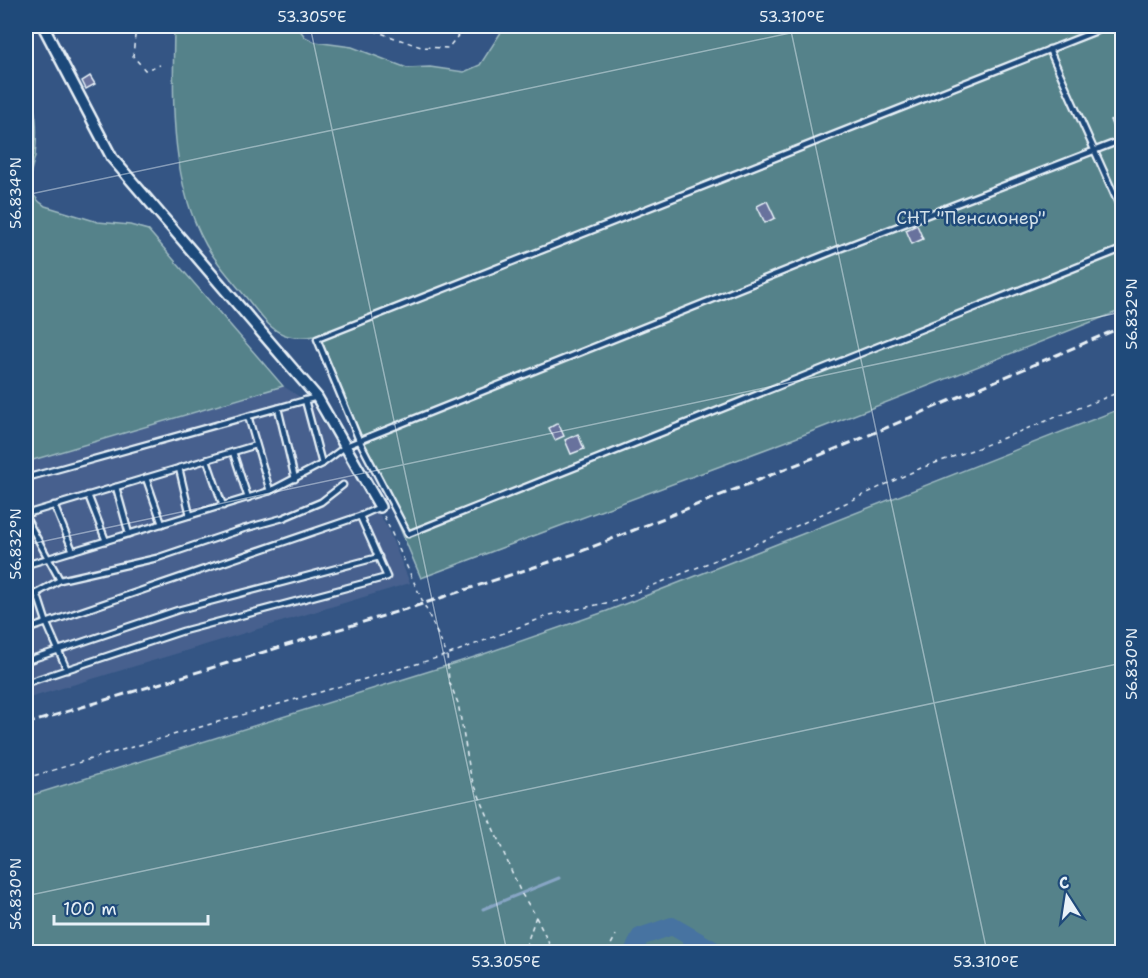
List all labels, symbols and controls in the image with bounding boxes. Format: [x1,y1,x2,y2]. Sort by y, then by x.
text: 53.305°E [278,7,346,27]
text: 53.310°E [759,7,825,27]
text: 56.834°N [6,157,26,229]
park label: СНТ "Пенсионер" [896,206,1046,230]
text: 56.832°N [1122,278,1142,350]
text: 56.832°N [6,508,26,580]
text: 56.830°N [1122,628,1142,700]
text: 56.830°N [6,858,26,930]
north arrow [1037,867,1097,927]
text: С [1057,871,1071,894]
scale bar [54,888,208,926]
text: 100 m [63,897,117,921]
text: 53.305°E [472,952,540,972]
text: 53.310°E [953,952,1019,972]

